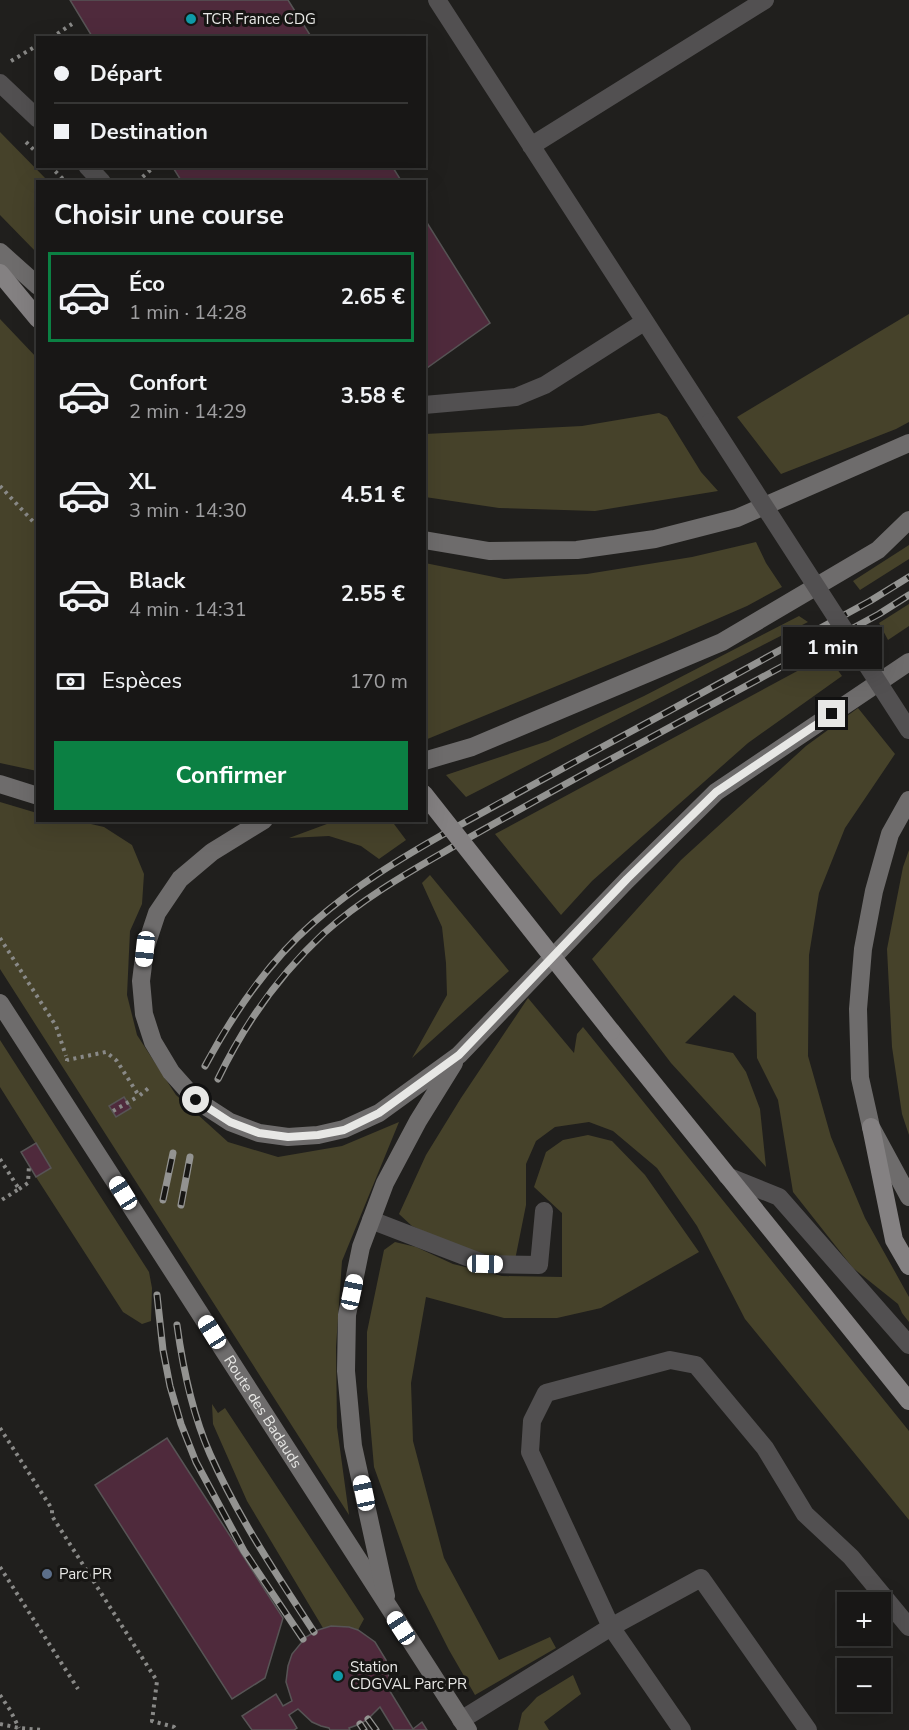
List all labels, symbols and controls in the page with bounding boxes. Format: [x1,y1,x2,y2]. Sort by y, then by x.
place label: TCR France CDG [203,9,316,29]
marker: TCR France CDG [184,12,198,26]
text: Départ [90,59,162,89]
text: Destination [90,117,208,147]
text: Choisir une course [54,197,284,234]
text: Éco [129,269,165,299]
icon: car [57,270,111,324]
text: 2.65 € [341,282,405,312]
text: 1 min · 14:28 [129,299,247,326]
text: Confort [129,368,207,398]
icon: car [57,369,111,423]
text: 3.58 € [341,381,405,411]
text: 2 min · 14:29 [129,398,247,425]
text: XL [129,467,156,497]
icon: car [57,468,111,522]
text: 4.51 € [341,480,405,510]
text: 3 min · 14:30 [129,497,247,524]
text: Black [129,566,185,596]
icon: car [57,567,111,621]
text: 2.55 € [341,579,405,609]
text: 4 min · 14:31 [129,596,247,623]
callout: 1 min [782,627,882,669]
text: 1 min [807,634,858,661]
icon: cash [54,665,87,698]
text: Espèces [102,666,182,696]
text: 170 m [350,668,408,695]
route end [818,700,845,727]
button: Confirmer [54,741,408,810]
car [134,930,156,968]
route start [182,1086,209,1113]
car [106,1173,140,1213]
car [467,1255,503,1273]
car [339,1273,365,1311]
car [195,1312,229,1352]
street label: Route des Badauds [219,1351,307,1472]
car [351,1474,377,1512]
place label: Parc PR [59,1564,112,1584]
marker: Parc PR [40,1567,54,1581]
map controls [837,1592,891,1712]
button: + [837,1592,891,1646]
car [384,1608,418,1648]
place label: Station CDGVAL Parc PR [350,1657,467,1694]
button: − [837,1658,891,1712]
marker: Station CDGVAL Parc PR [331,1669,345,1683]

